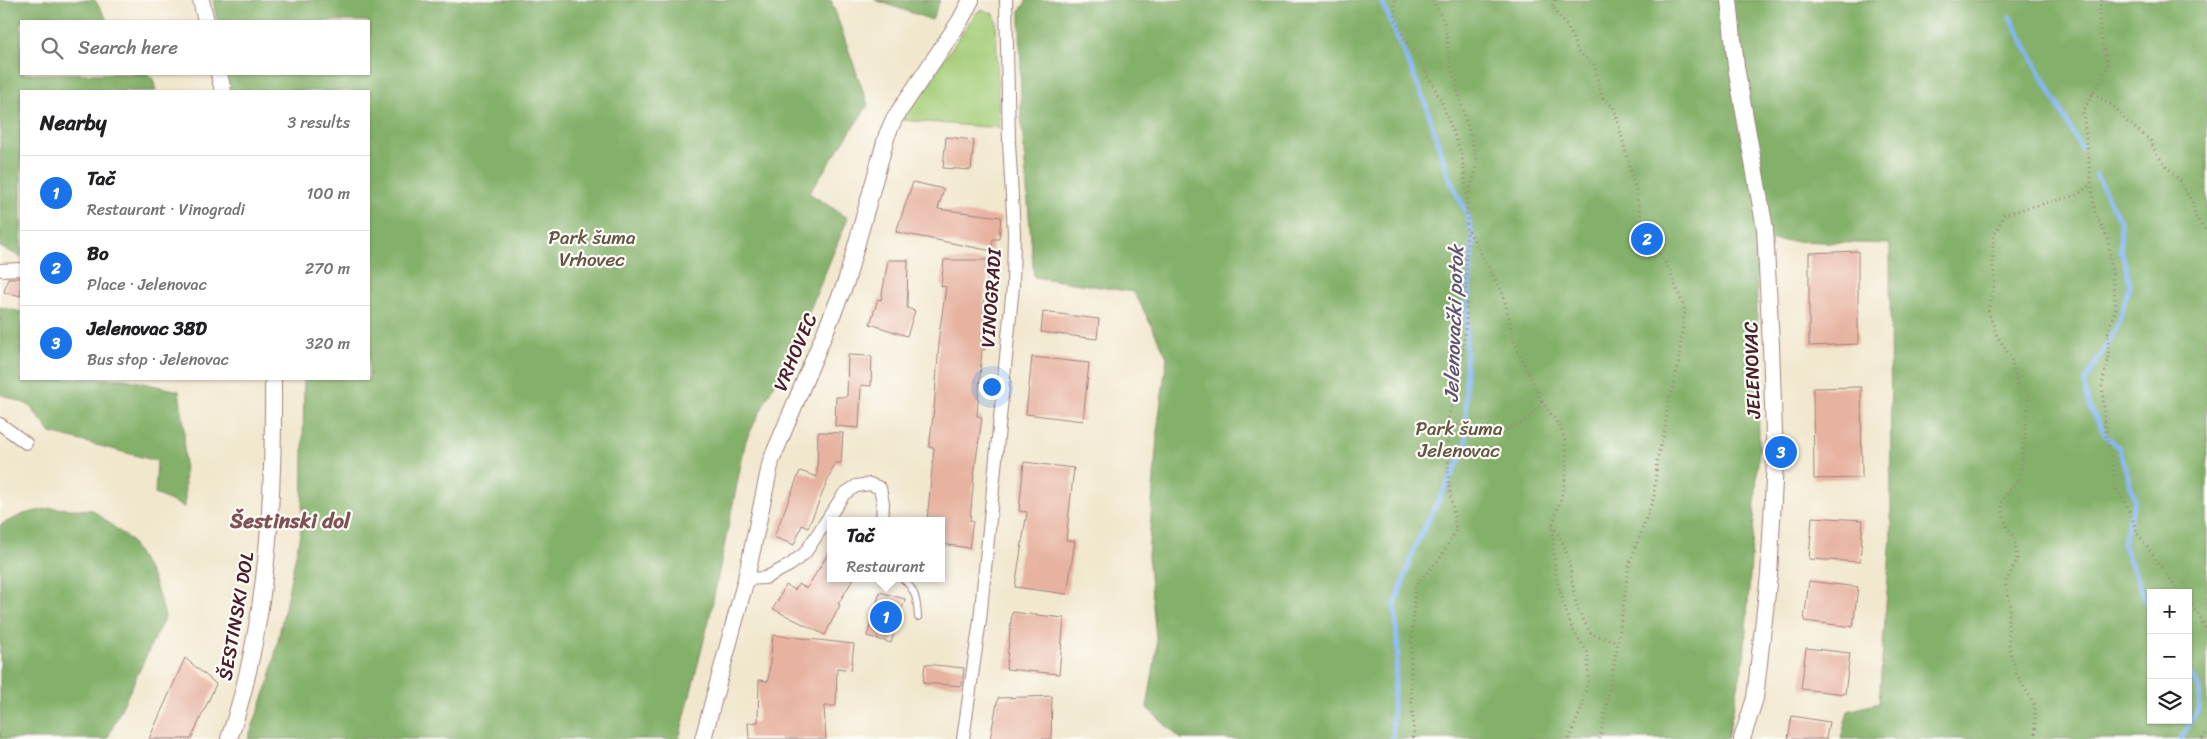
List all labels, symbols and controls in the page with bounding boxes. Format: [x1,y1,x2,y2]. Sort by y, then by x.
search box [20,20,370,75]
text: Search here [78,31,178,64]
icon: search [38,34,66,62]
text: Nearby [40,104,106,142]
text: 3 results [287,108,350,137]
text: Tač [87,162,115,195]
text: 1 [53,179,59,208]
text: 100 m [306,179,350,208]
text: Restaurant · Vinogradi [87,195,245,224]
pin: 2 [1631,220,1663,258]
park label: Park šuma Vrhovec [549,221,636,276]
text: Bo [87,237,109,270]
water label: Jelenovački potok [1434,243,1474,403]
street label: VINOGRADI [971,246,1011,349]
text: 2 [51,254,61,283]
text: 270 m [305,254,350,283]
text: Place · Jelenovac [87,270,207,299]
street label: VRHOVEC [764,308,826,396]
text: Jelenovac 38D [87,312,207,345]
street label: JELENOVAC [1734,321,1770,420]
text: 3 [52,329,60,358]
text: 320 m [305,329,350,358]
text: Bus stop · Jelenovac [87,345,229,374]
your location [979,374,1005,400]
park label: Park šuma Jelenovac [1416,412,1503,467]
pin: 3 [1765,433,1797,471]
district label: Šestinski dol [229,502,351,540]
popup [827,517,945,582]
text: Tač [846,519,874,552]
street label: ŠESTINSKI DOL [208,549,264,683]
text: Restaurant [846,552,926,581]
map controls [2147,589,2192,724]
button: + [2147,589,2192,634]
pin: 1 [870,598,902,636]
button: − [2147,634,2192,679]
button: layers [2147,679,2192,724]

